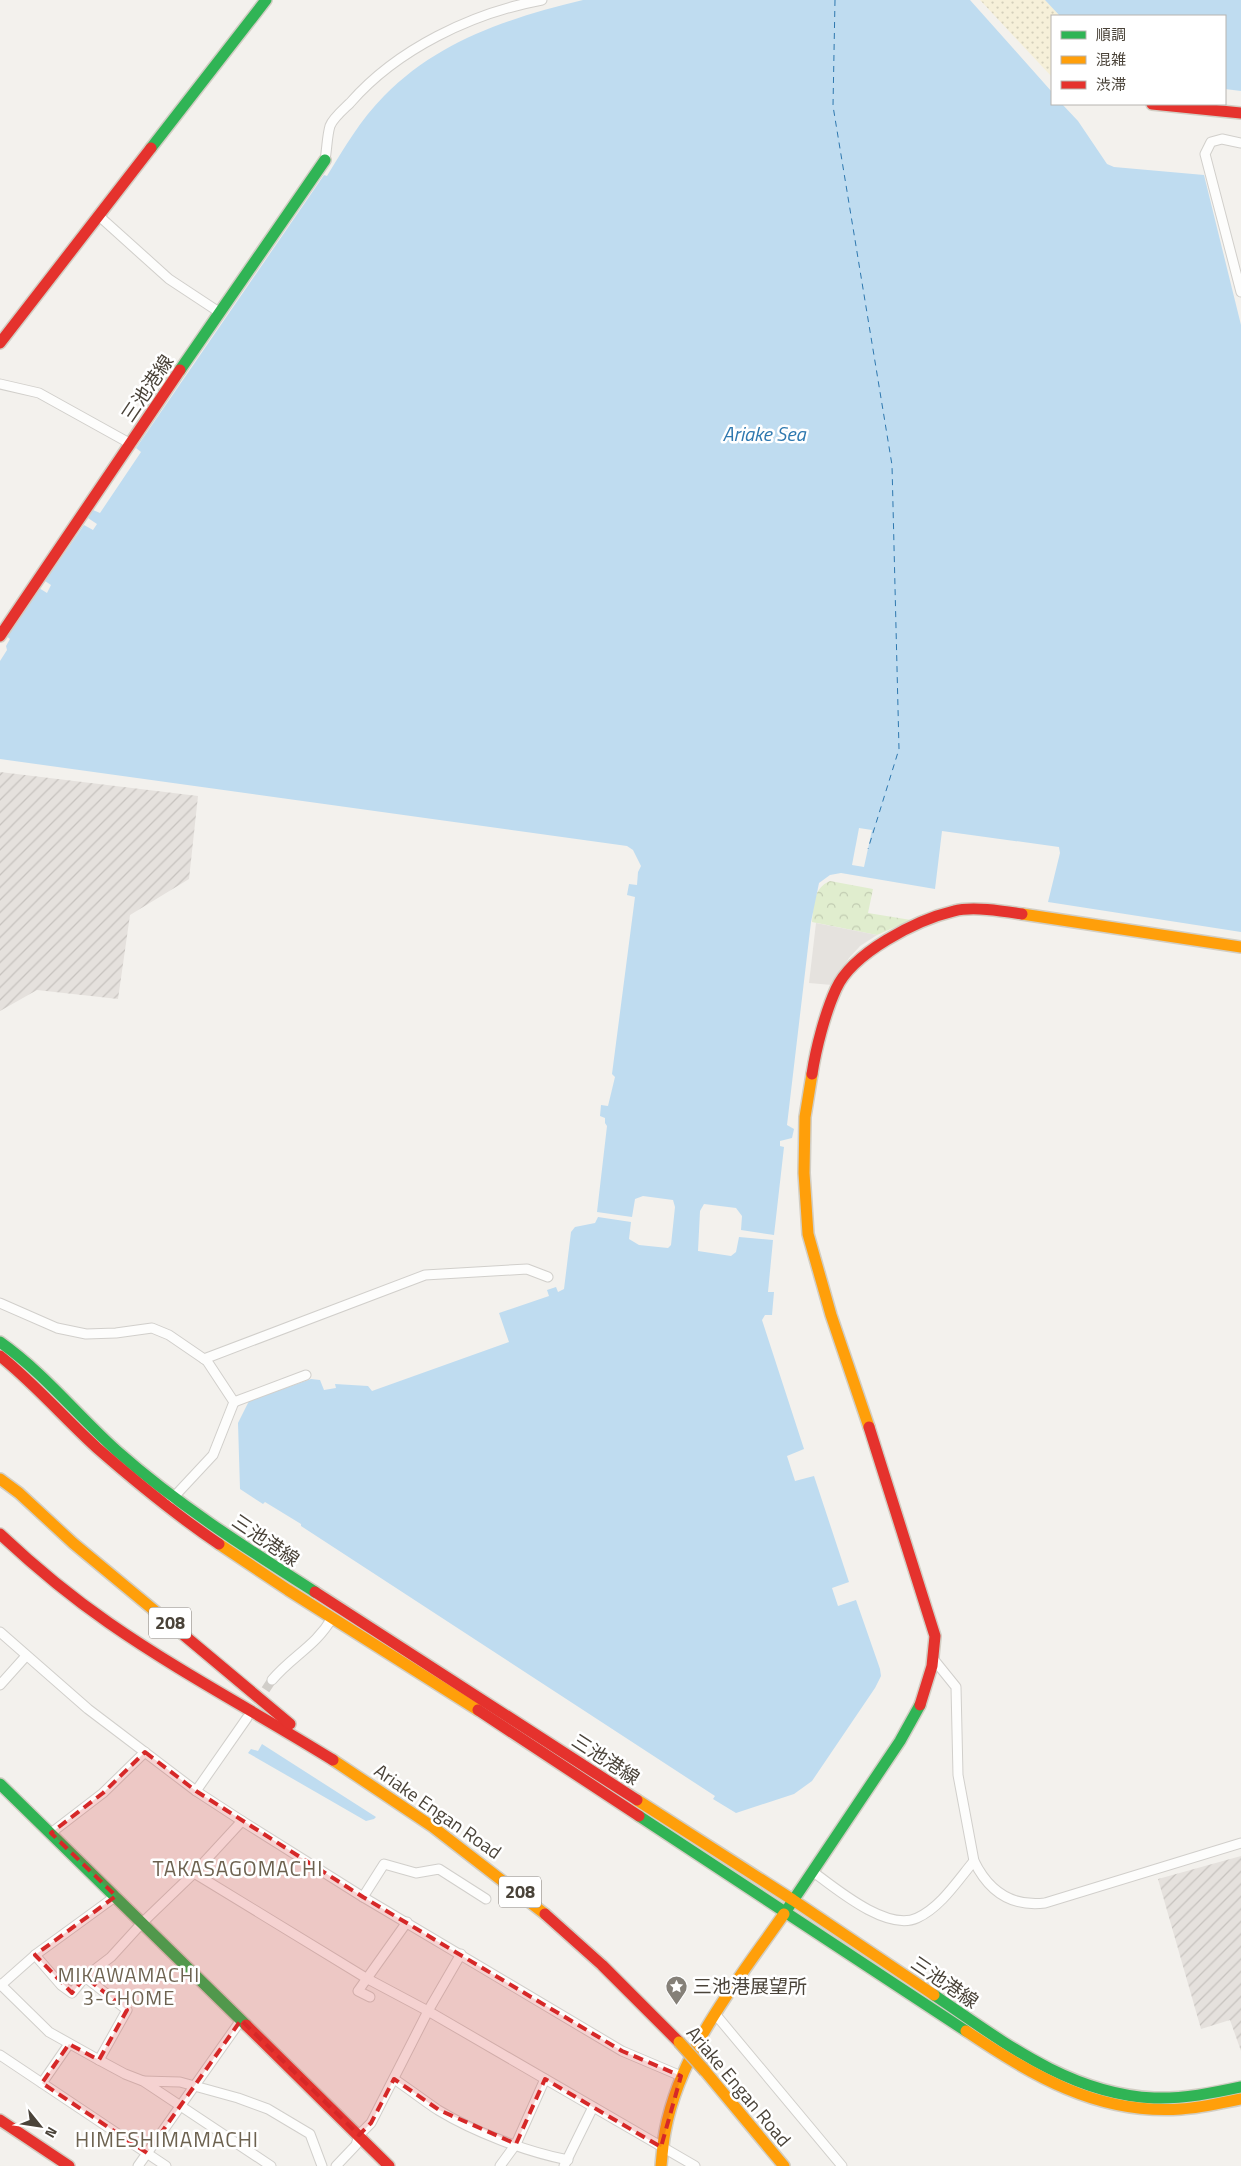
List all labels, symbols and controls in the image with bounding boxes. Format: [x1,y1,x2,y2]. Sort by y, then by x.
legend [1051,15,1226,105]
text: 順調 [1096,23,1126,46]
text: 混雑 [1096,48,1126,71]
text: 渋滞 [1096,73,1126,96]
street label: 三池港線 [113,348,180,427]
water label: Ariake Sea [723,418,806,449]
street label: 三池港線 [227,1506,306,1573]
road number: 208 [149,1608,191,1639]
street label: 三池港線 [566,1726,646,1791]
street label: Ariake Engan Road [369,1756,508,1865]
district label: TAKASAGOMACHI [153,1852,323,1884]
road number: 208 [499,1876,541,1908]
street label: 三池港線 [906,1948,985,2015]
district label: MIKAWAMACHI 3-CHOME [58,1959,200,2013]
place label: 三池港展望所 [693,1971,807,2000]
place icon: 三池港展望所 [665,1974,689,2005]
street label: Ariake Engan Road [680,2019,799,2152]
north arrow [15,2101,65,2151]
text: N [40,2123,63,2142]
district label: HIMESHIMAMACHI [75,2123,259,2155]

